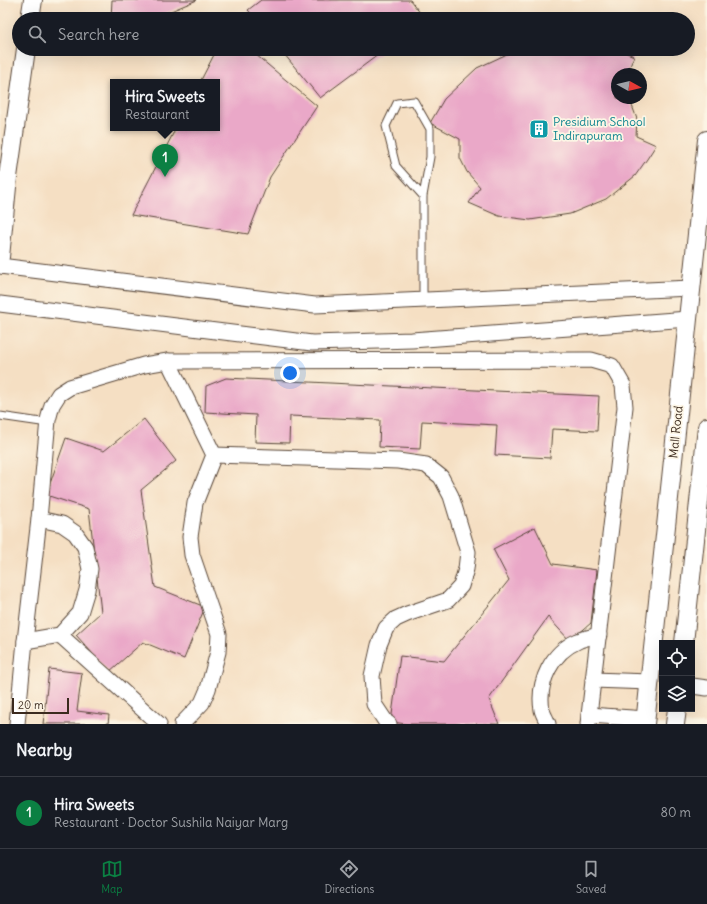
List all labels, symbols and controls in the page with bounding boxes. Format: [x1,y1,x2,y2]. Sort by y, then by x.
search box [12,12,695,56]
icon: search [26,23,48,45]
text: Search here [58,25,139,44]
north arrow [611,68,647,104]
popup [110,79,220,131]
text: Hira Sweets [125,87,205,106]
text: Restaurant [125,106,190,123]
place label: Presidium School Indirapuram [553,114,645,143]
building icon: Presidium School Indirapuram [528,118,550,140]
pin: 1 [152,144,178,177]
your location [280,363,300,383]
street label: Mall Road [665,405,686,459]
map controls [659,640,695,712]
button: locate [659,640,695,676]
button: layers [659,676,695,712]
scale bar [12,696,69,715]
text: 20 m [18,698,44,712]
text: Nearby [16,739,72,761]
text: Hira Sweets [54,795,134,814]
text: 1 [26,804,32,821]
text: 80 m [660,804,691,821]
text: Restaurant · Doctor Sushila Naiyar Marg [54,814,288,831]
tab: Map [101,858,123,896]
tab: Directions [325,858,374,896]
tab: Saved [576,858,606,896]

